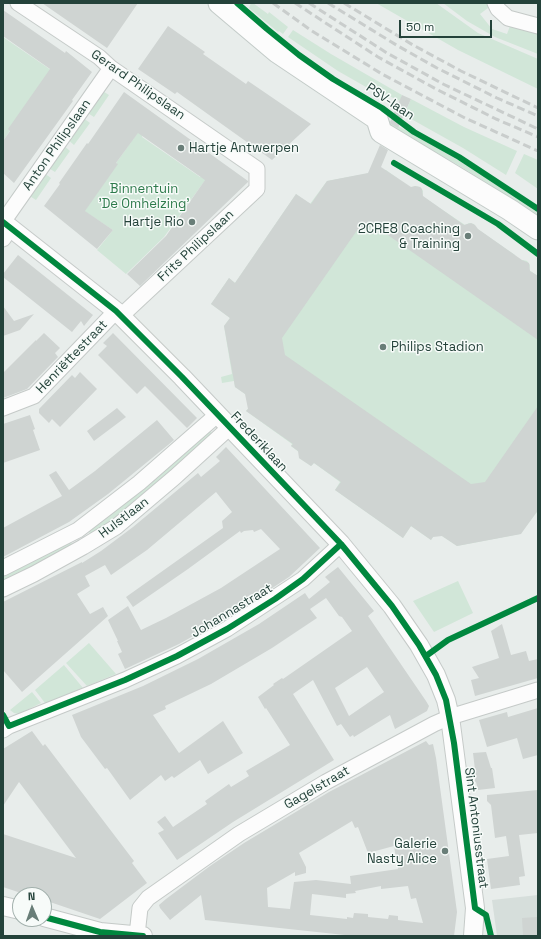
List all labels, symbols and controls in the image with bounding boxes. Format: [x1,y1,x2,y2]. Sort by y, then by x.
scale bar [401,12,494,38]
text: 50 m [406,19,434,35]
street label: Gerard Philipslaan [88,47,188,123]
street label: PSV-laan [363,80,417,124]
street label: Anton Philipslaan [20,96,94,194]
place label: Hartje Antwerpen [189,140,299,156]
marker: Hartje Antwerpen [176,143,186,153]
park label: Binnentuin 'De Omhelzing' [98,181,190,212]
street label: Frits Philipslaan [155,207,237,285]
place label: Hartje Rio [123,214,184,230]
marker: Hartje Rio [187,217,197,227]
place label: 2CRE8 Coaching & Training [358,221,460,252]
marker: 2CRE8 Coaching & Training [463,231,473,241]
street label: Henriëttestraat [33,317,111,397]
place label: Philips Stadion [391,339,484,355]
marker: Philips Stadion [378,342,388,352]
street label: Frederiklaan [227,409,291,475]
street label: Hulstlaan [96,494,152,542]
street label: Johannastraat [189,581,275,641]
street label: Gagelstraat [281,763,353,813]
street label: Sint Antoniusstraat [461,767,491,889]
place label: Galerie Nasty Alice [367,836,437,867]
marker: Galerie Nasty Alice [440,846,450,856]
north arrow [12,887,52,927]
text: N [28,889,36,903]

